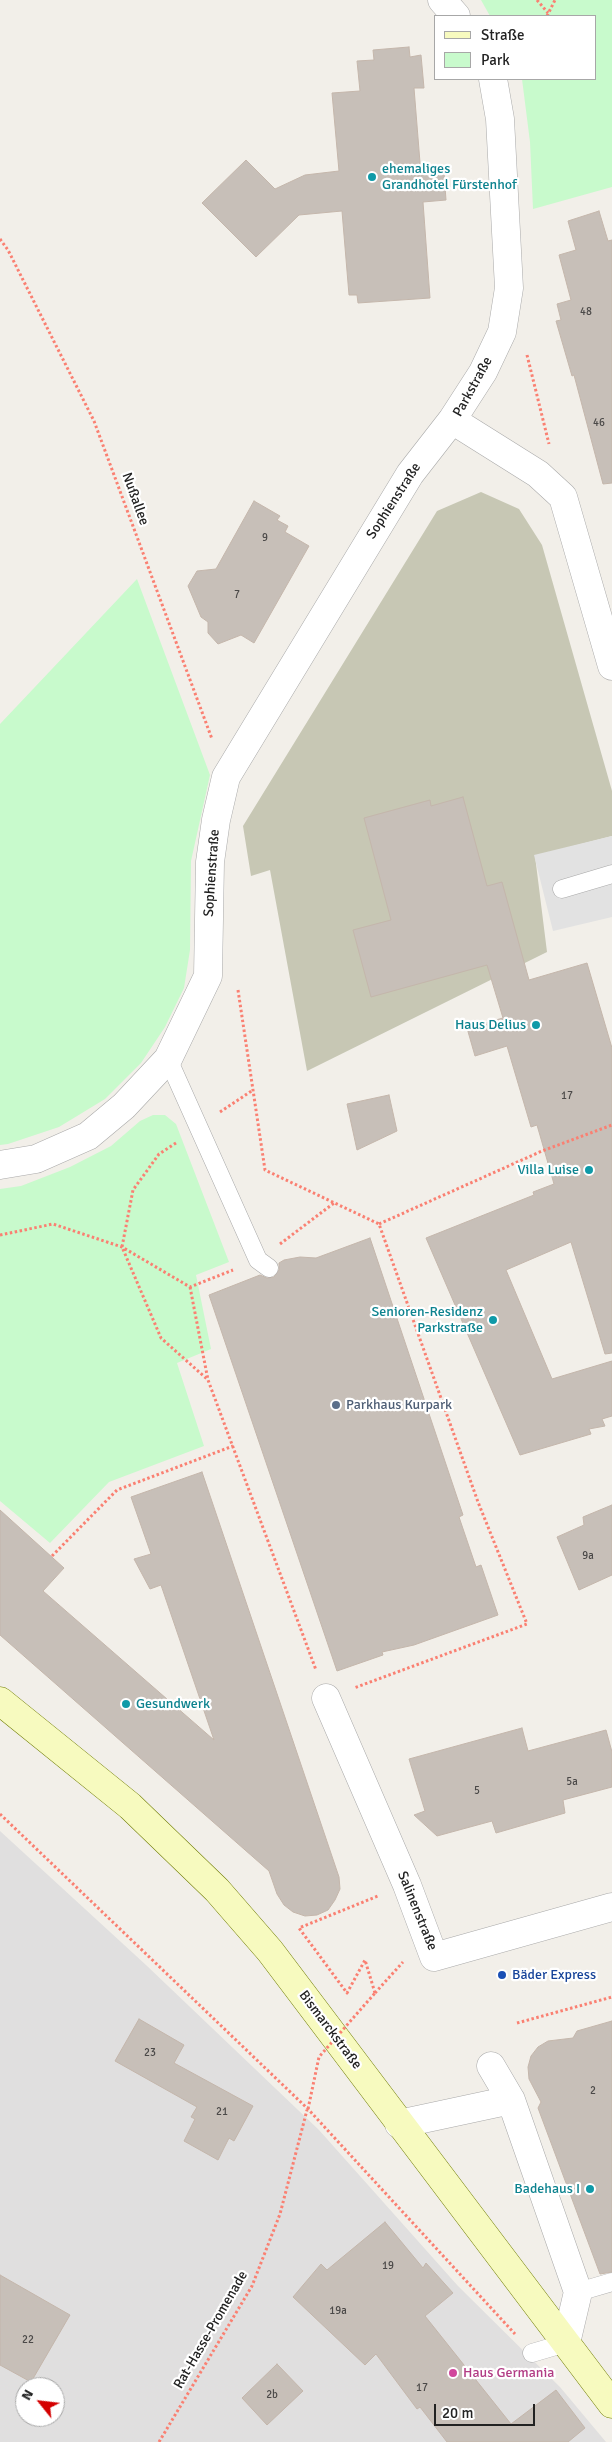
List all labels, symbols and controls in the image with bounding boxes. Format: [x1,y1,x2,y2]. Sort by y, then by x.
legend [434,15,597,80]
text: Straße [481,26,525,44]
text: Park [481,51,510,69]
place label: ehemaliges Grandhotel Fürstenhof [382,161,517,193]
marker: ehemaliges Grandhotel Fürstenhof [366,171,378,183]
house number: 48 [580,305,592,319]
street label: Parkstraße [450,354,496,420]
house number: 46 [593,416,605,430]
street label: Sophienstraße [363,460,425,542]
street label: Nußallee [118,470,152,528]
house number: 9 [262,531,268,545]
house number: 7 [234,588,240,602]
street label: Sophienstraße [201,829,223,917]
place label: Haus Delius [455,1017,526,1033]
marker: Haus Delius [530,1019,542,1031]
house number: 17 [561,1089,573,1103]
place label: Villa Luise [517,1162,579,1178]
marker: Villa Luise [583,1164,595,1176]
place label: Senioren-Residenz Parkstraße [372,1304,483,1336]
marker: Senioren-Residenz Parkstraße [487,1314,499,1326]
place label: Parkhaus Kurpark [346,1397,452,1413]
marker: Parkhaus Kurpark [330,1399,342,1411]
house number: 9a [582,1549,594,1563]
place label: Gesundwerk [136,1696,210,1712]
marker: Gesundwerk [120,1698,132,1710]
house number: 5a [566,1775,578,1789]
house number: 5 [474,1784,480,1798]
street label: Salinenstraße [393,1869,441,1953]
place label: Bäder Express [512,1967,596,1983]
marker: Bäder Express [496,1969,508,1981]
street label: Bismarckstraße [295,1987,365,2073]
house number: 23 [144,2046,156,2060]
house number: 2 [590,2084,596,2098]
house number: 21 [216,2105,228,2119]
place label: Badehaus I [514,2181,580,2197]
marker: Badehaus I [584,2183,596,2195]
house number: 19 [382,2259,394,2273]
street label: Rat-Hasse-Promenade [170,2268,252,2392]
house number: 19a [329,2304,347,2318]
house number: 22 [22,2333,34,2347]
place label: Haus Germania [463,2365,554,2381]
marker: Haus Germania [447,2367,459,2379]
north arrow [15,2377,65,2427]
house number: 17 [416,2381,428,2395]
text: N [18,2387,37,2403]
house number: 2b [266,2388,278,2402]
scale bar [437,2394,538,2426]
text: 20 m [442,2404,473,2422]

